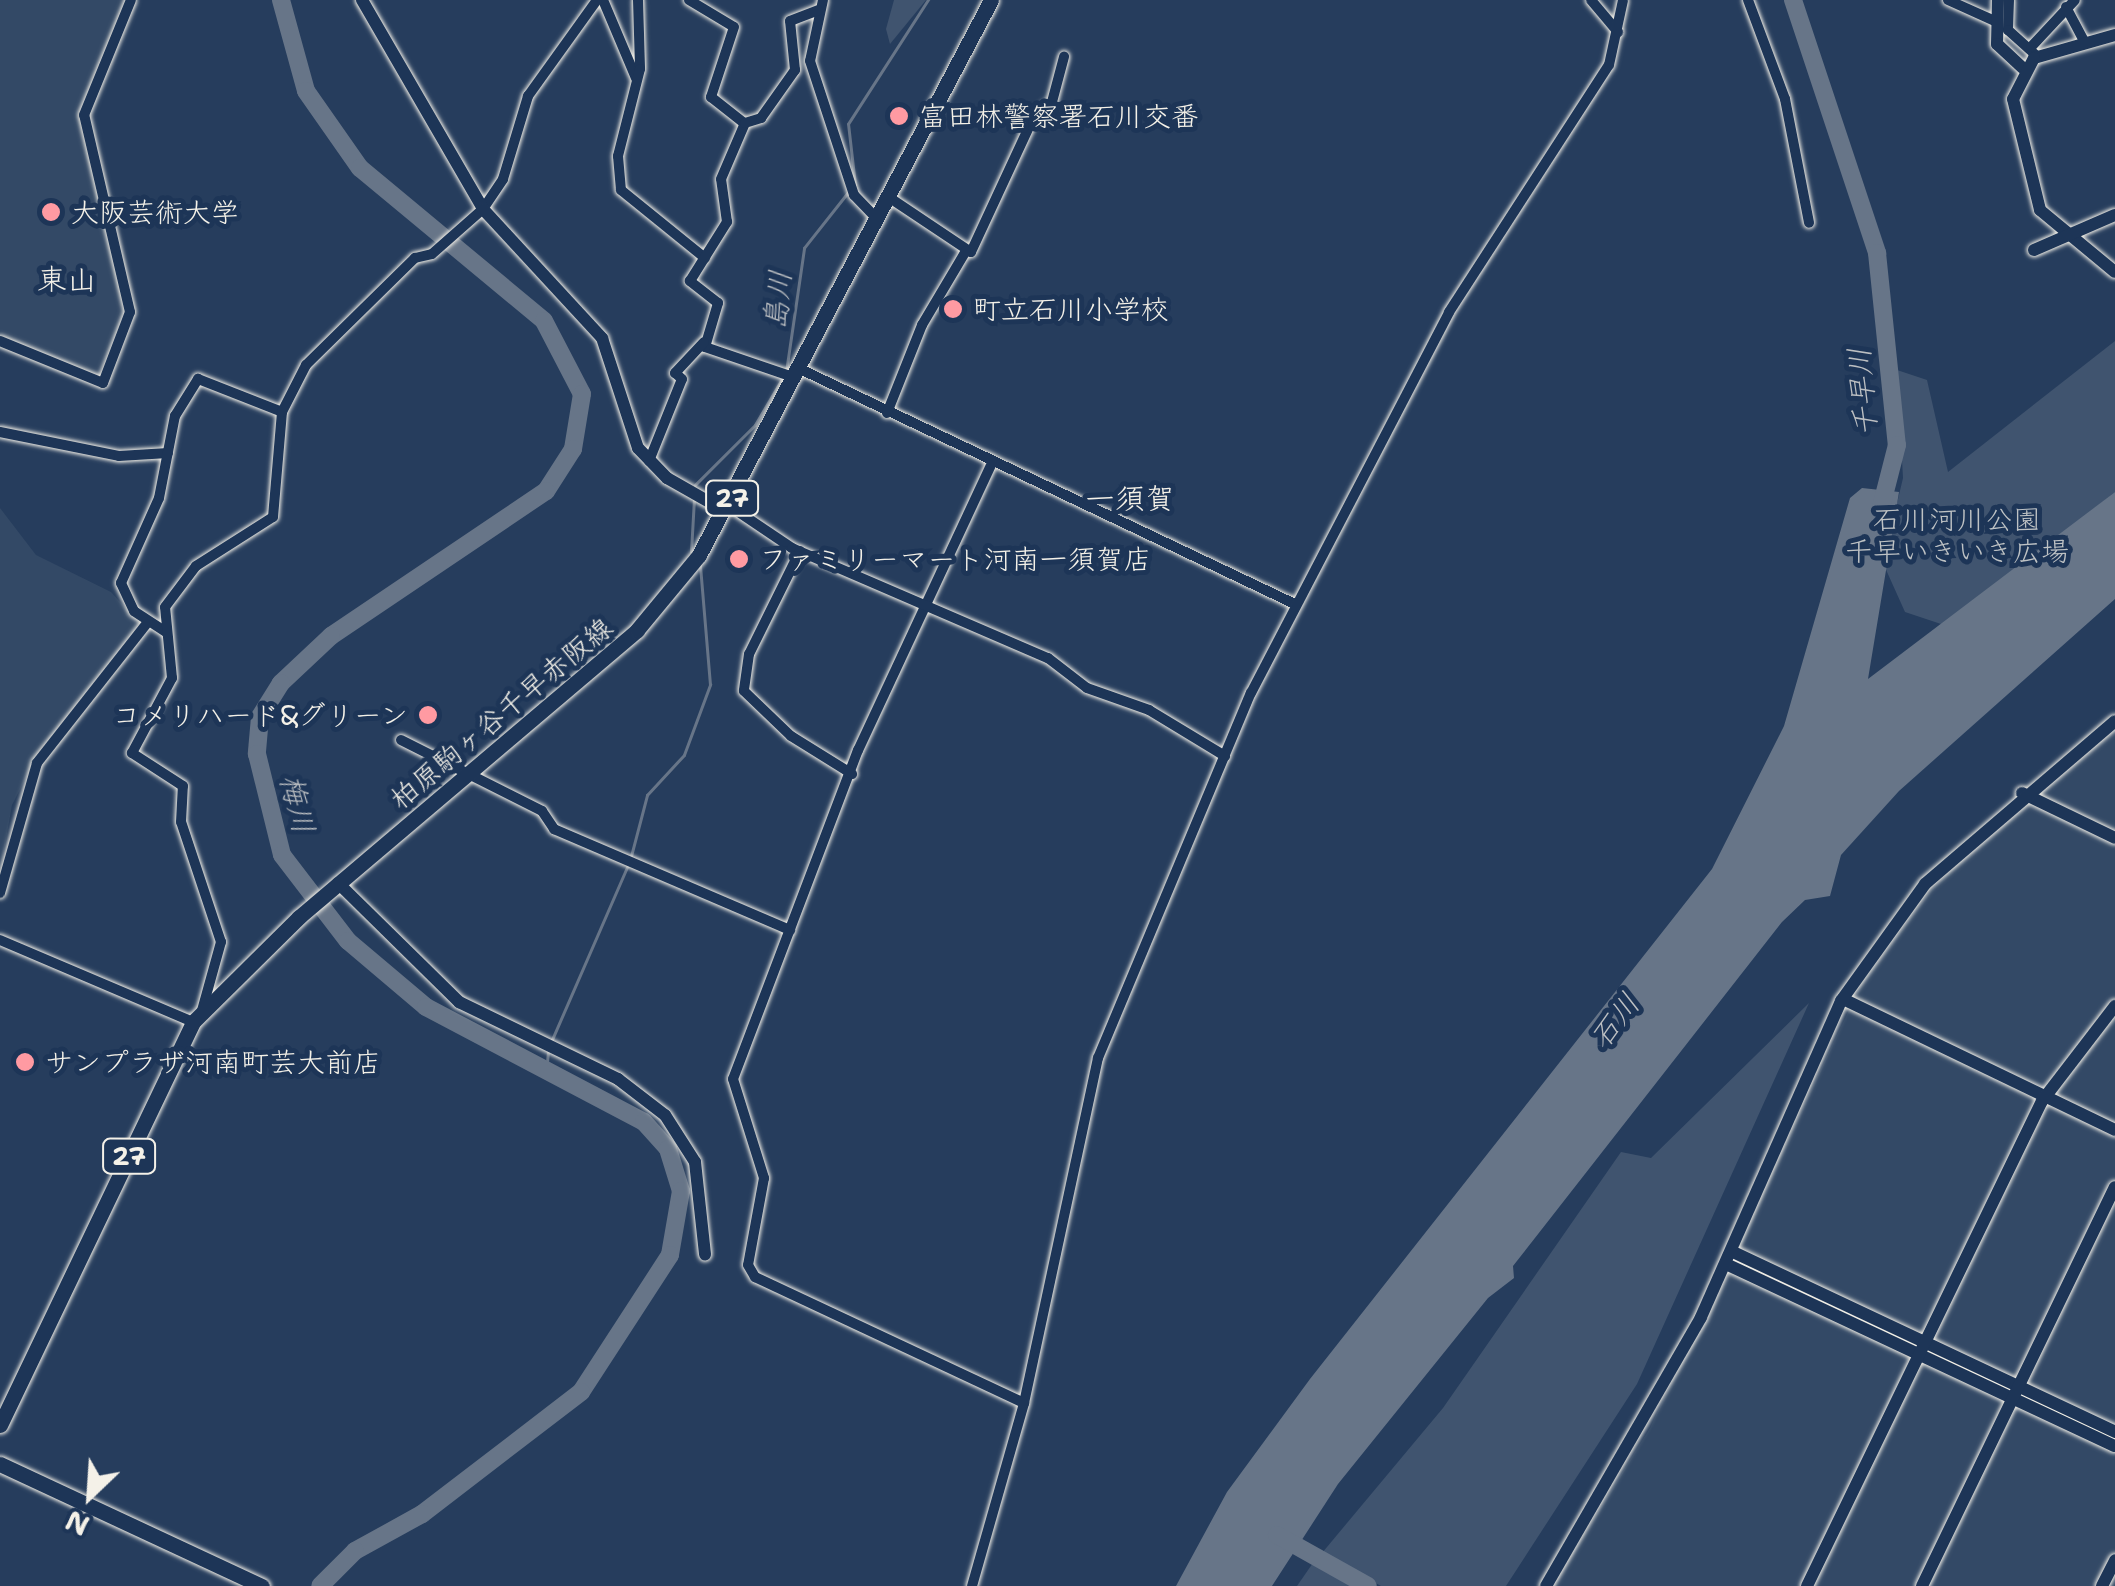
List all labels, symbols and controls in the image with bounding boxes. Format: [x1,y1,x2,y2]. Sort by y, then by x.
place label: 富田林警察署石川交番 [919,99,1199,133]
marker: 富田林警察署石川交番 [888,105,910,127]
place label: 大阪芸術大学 [71,195,239,229]
marker: 大阪芸術大学 [40,201,62,223]
district label: 東山 [37,262,97,298]
water label: 島川 [757,268,799,332]
place label: 町立石川小学校 [973,292,1169,326]
marker: 町立石川小学校 [942,298,964,320]
water label: 千早川 [1841,346,1885,438]
road number: 27 [704,478,760,518]
district label: 一須賀 [1085,481,1175,517]
park label: 石川河川公園 千早いきいき広場 [1845,502,2069,568]
place label: ファミリーマート河南一須賀店 [759,542,1151,576]
marker: ファミリーマート河南一須賀店 [728,548,750,570]
street label: 柏原駒ヶ谷千早赤阪線 [383,610,619,816]
place label: コメリハード&グリーン [111,698,408,732]
marker: コメリハード&グリーン [417,704,439,726]
water label: 梅川 [272,771,322,837]
water label: 石川 [1582,986,1648,1056]
place label: サンプラザ河南町芸大前店 [45,1045,381,1079]
marker: サンプラザ河南町芸大前店 [14,1051,36,1073]
road number: 27 [102,1136,156,1176]
north arrow [40,1446,140,1546]
text: N [59,1501,95,1545]

